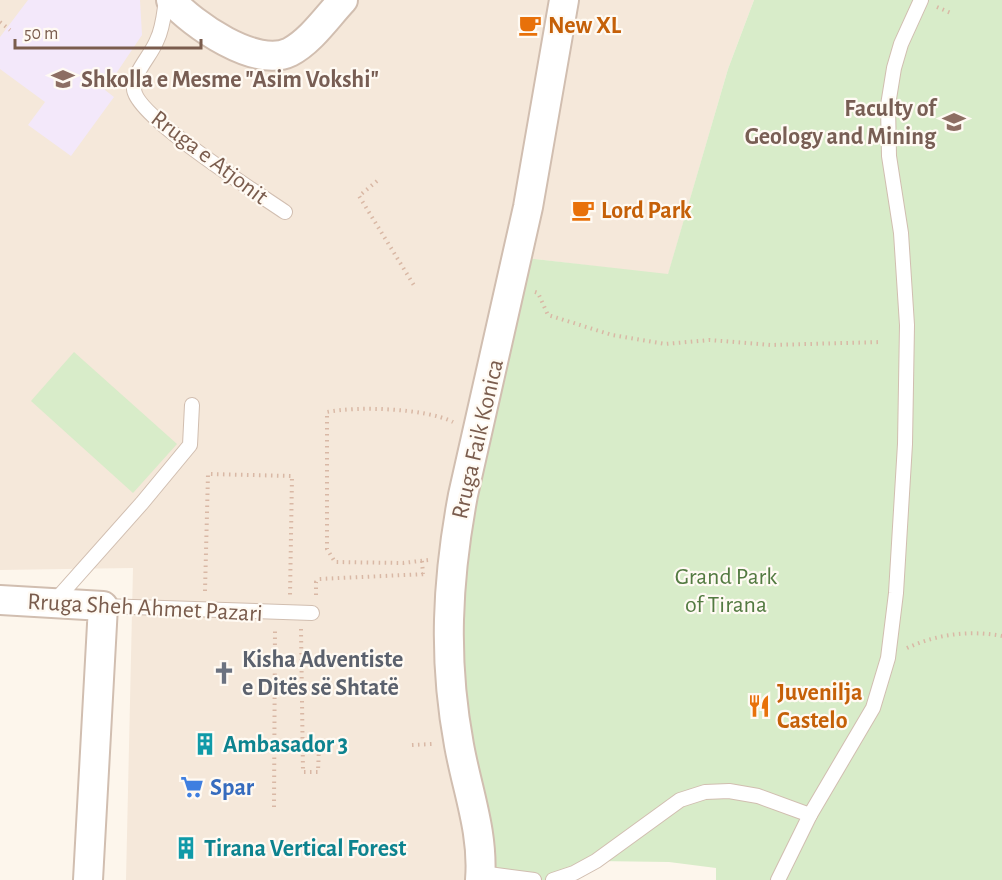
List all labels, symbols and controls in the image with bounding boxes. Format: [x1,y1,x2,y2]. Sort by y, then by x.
scale bar [15,12,201,50]
cafe icon: New XL [517,12,543,38]
place label: New XL [548,14,622,38]
text: 50 m [24,25,58,43]
school or university icon: Shkolla e Mesme "Asim Vokshi" [50,66,76,92]
place label: Shkolla e Mesme "Asim Vokshi" [81,68,379,92]
place label: Faculty of Geology and Mining [745,97,938,149]
street label: Rruga e Atjonit [147,106,272,209]
school or university icon: Faculty of Geology and Mining [941,109,967,135]
cafe icon: Lord Park [570,197,596,223]
place label: Lord Park [601,199,692,223]
street label: Rruga Faik Konica [448,357,508,521]
park label: Grand Park of Tirana [675,565,777,617]
street label: Rruga Sheh Ahmet Pazari [27,590,263,626]
place label: Kisha Adventiste e Ditës së Shtatë [242,648,403,700]
church icon: Kisha Adventiste e Ditës së Shtatë [211,660,237,686]
place label: Juvenilja Castelo [777,681,863,733]
restaurant icon: Juvenilja Castelo [746,693,772,719]
building icon: Ambasador 3 [192,731,218,757]
place label: Ambasador 3 [223,733,348,757]
supermarket icon: Spar [179,774,205,800]
place label: Spar [210,776,255,800]
building icon: Tirana Vertical Forest [173,835,199,861]
place label: Tirana Vertical Forest [204,837,406,861]

